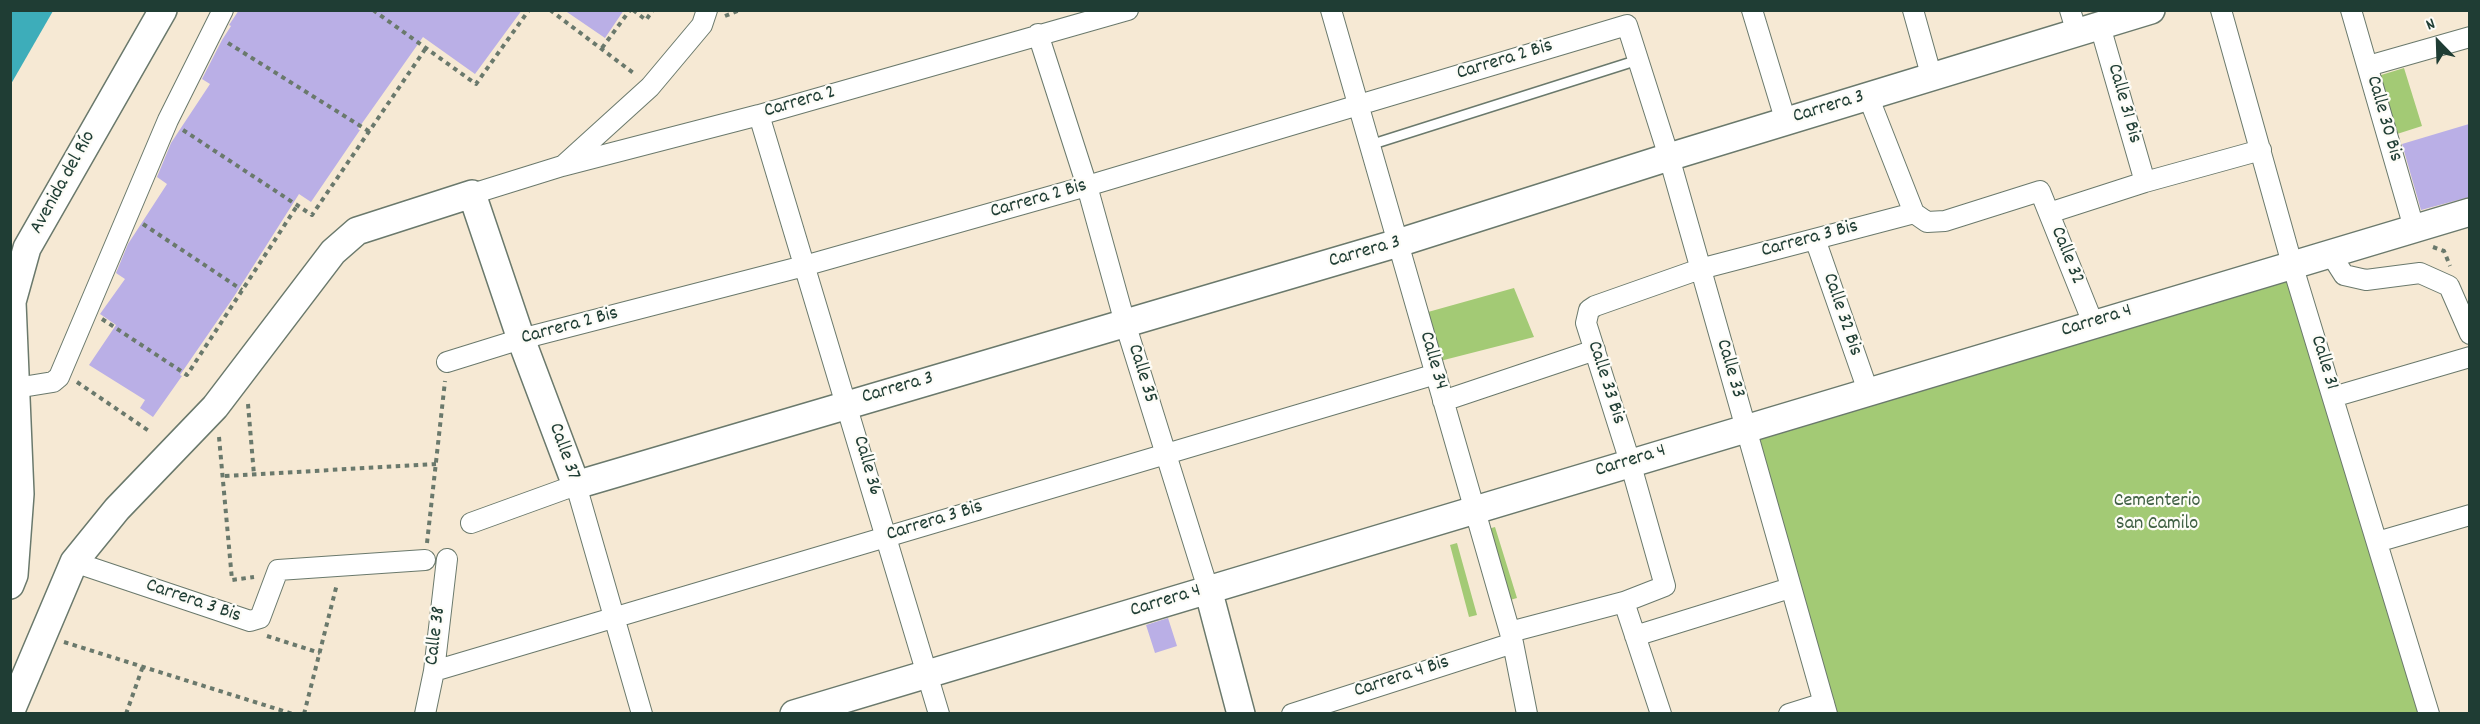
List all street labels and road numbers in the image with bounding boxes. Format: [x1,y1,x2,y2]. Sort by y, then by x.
street label: Carrera 2 Bis [1454,35,1556,87]
street label: Calle 31 Bis [2100,61,2146,147]
street label: Calle 30 Bis [2359,73,2407,165]
street label: Carrera 2 [762,81,838,125]
street label: Carrera 3 [1791,86,1867,130]
street label: Avenida del Río [26,127,102,239]
street label: Carrera 2 Bis [988,175,1090,225]
street label: Carrera 3 Bis [1759,216,1861,264]
street label: Calle 32 [2044,224,2088,288]
street label: Carrera 3 [1327,231,1403,275]
street label: Calle 32 Bis [1816,270,1866,360]
street label: Carrera 4 [2059,300,2135,344]
street label: Carrera 2 Bis [519,303,621,351]
street label: Calle 34 [1412,329,1452,393]
street label: Calle 31 [2303,333,2343,393]
street label: Calle 33 [1709,337,1749,401]
street label: Calle 33 Bis [1580,338,1630,428]
street label: Calle 35 [1121,342,1161,406]
street label: Carrera 3 [860,367,936,411]
street label: Calle 37 [542,420,584,484]
street label: Calle 36 [846,433,886,499]
street label: Carrera 4 [1593,440,1669,484]
street label: Carrera 3 Bis [884,496,986,548]
street label: Carrera 3 Bis [142,574,244,630]
street label: Carrera 4 [1128,580,1204,624]
street label: Calle 38 [421,605,453,667]
street label: Carrera 4 Bis [1351,651,1453,705]

